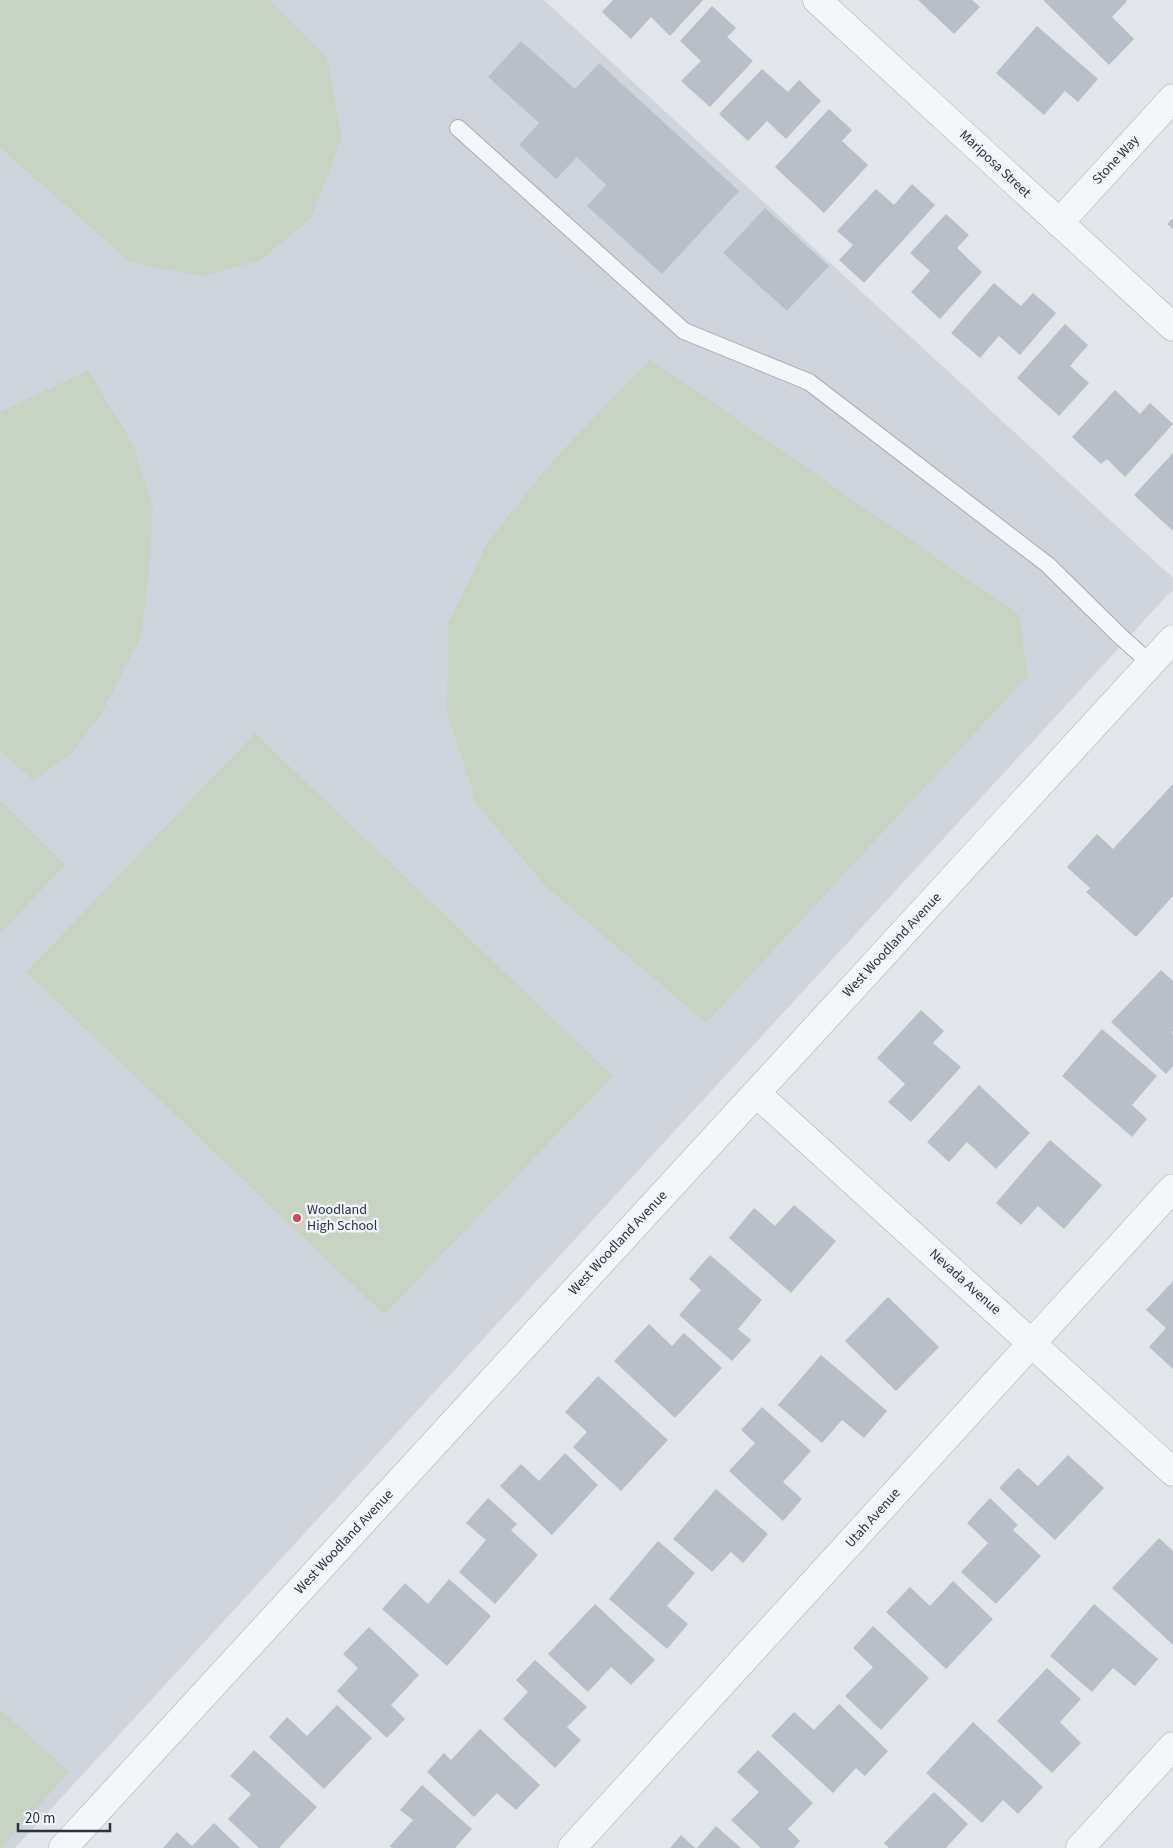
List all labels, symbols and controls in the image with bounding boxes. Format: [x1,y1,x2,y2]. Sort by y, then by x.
street label: Mariposa Street [955,125,1036,203]
street label: Stone Way [1088,131,1144,189]
street label: West Woodland Avenue [838,888,946,1002]
street label: West Woodland Avenue [564,1186,672,1300]
place label: Woodland High School [307,1200,378,1236]
marker: Woodland High School [291,1212,303,1224]
street label: Nevada Avenue [925,1244,1005,1320]
street label: Utah Avenue [841,1484,905,1552]
street label: West Woodland Avenue [290,1485,398,1599]
scale bar [18,1800,110,1832]
text: 20 m [25,1808,55,1829]

